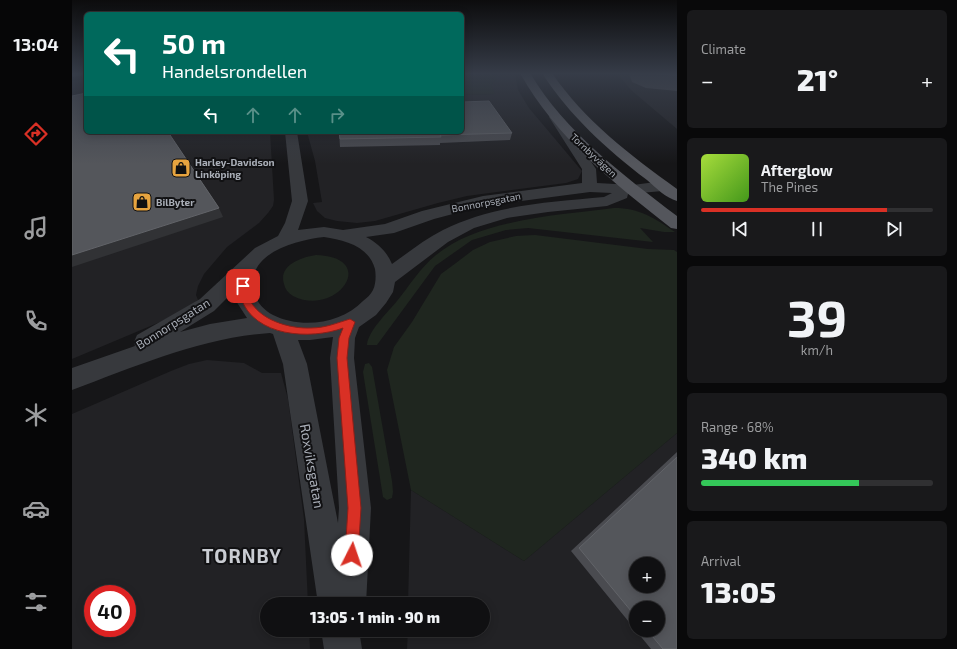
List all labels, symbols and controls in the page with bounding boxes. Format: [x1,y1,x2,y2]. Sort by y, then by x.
text: 50 m [162,26,226,60]
icon: left [96,28,148,80]
text: 13:04 [13,33,59,55]
text: Climate [701,41,746,57]
text: Handelsrondellen [162,60,307,82]
text: 21° [797,61,838,97]
text: − [701,67,714,93]
text: + [921,67,933,93]
icon: left [200,104,222,126]
icon: ahead [242,104,264,126]
icon: ahead [284,104,306,126]
icon: right [326,104,348,126]
icon: directions [22,120,50,148]
street label: Tornbyvägen [568,131,620,179]
place label: Harley-Davidson Linköping [195,156,275,180]
shop icon: Harley-Davidson Linköping [170,157,192,179]
text: Afterglow [761,161,833,179]
text: The Pines [761,179,818,195]
street label: Bonnorpsgatan [450,189,522,215]
shop icon: BilByter [131,191,153,213]
place label: BilByter [156,196,195,209]
icon: music [22,214,50,242]
icon: previous [729,218,751,240]
icon: pause [806,218,828,240]
icon: next [883,218,905,240]
pin [226,269,260,303]
icon: arrive [232,275,254,297]
text: 39 [787,285,847,347]
street label: Bonnorpsgatan [133,295,212,351]
icon: phone [22,307,50,335]
text: km/h [801,342,833,358]
icon: climate [22,401,50,429]
text: Range · 68% [701,419,774,435]
street label: Roxviksgatan [297,422,328,509]
text: 340 km [701,439,808,475]
icon: car [22,495,50,523]
position arrow [331,534,373,576]
district label: TORNBY [202,544,282,567]
text: Arrival [701,553,741,569]
map controls [629,557,665,637]
button: + [629,557,665,593]
text: 13:05 [701,573,776,609]
speed limit sign: 40 [84,585,136,637]
icon: filters [22,588,50,616]
button: − [629,601,665,637]
text: 13:05 · 1 min · 90 m [310,608,440,626]

